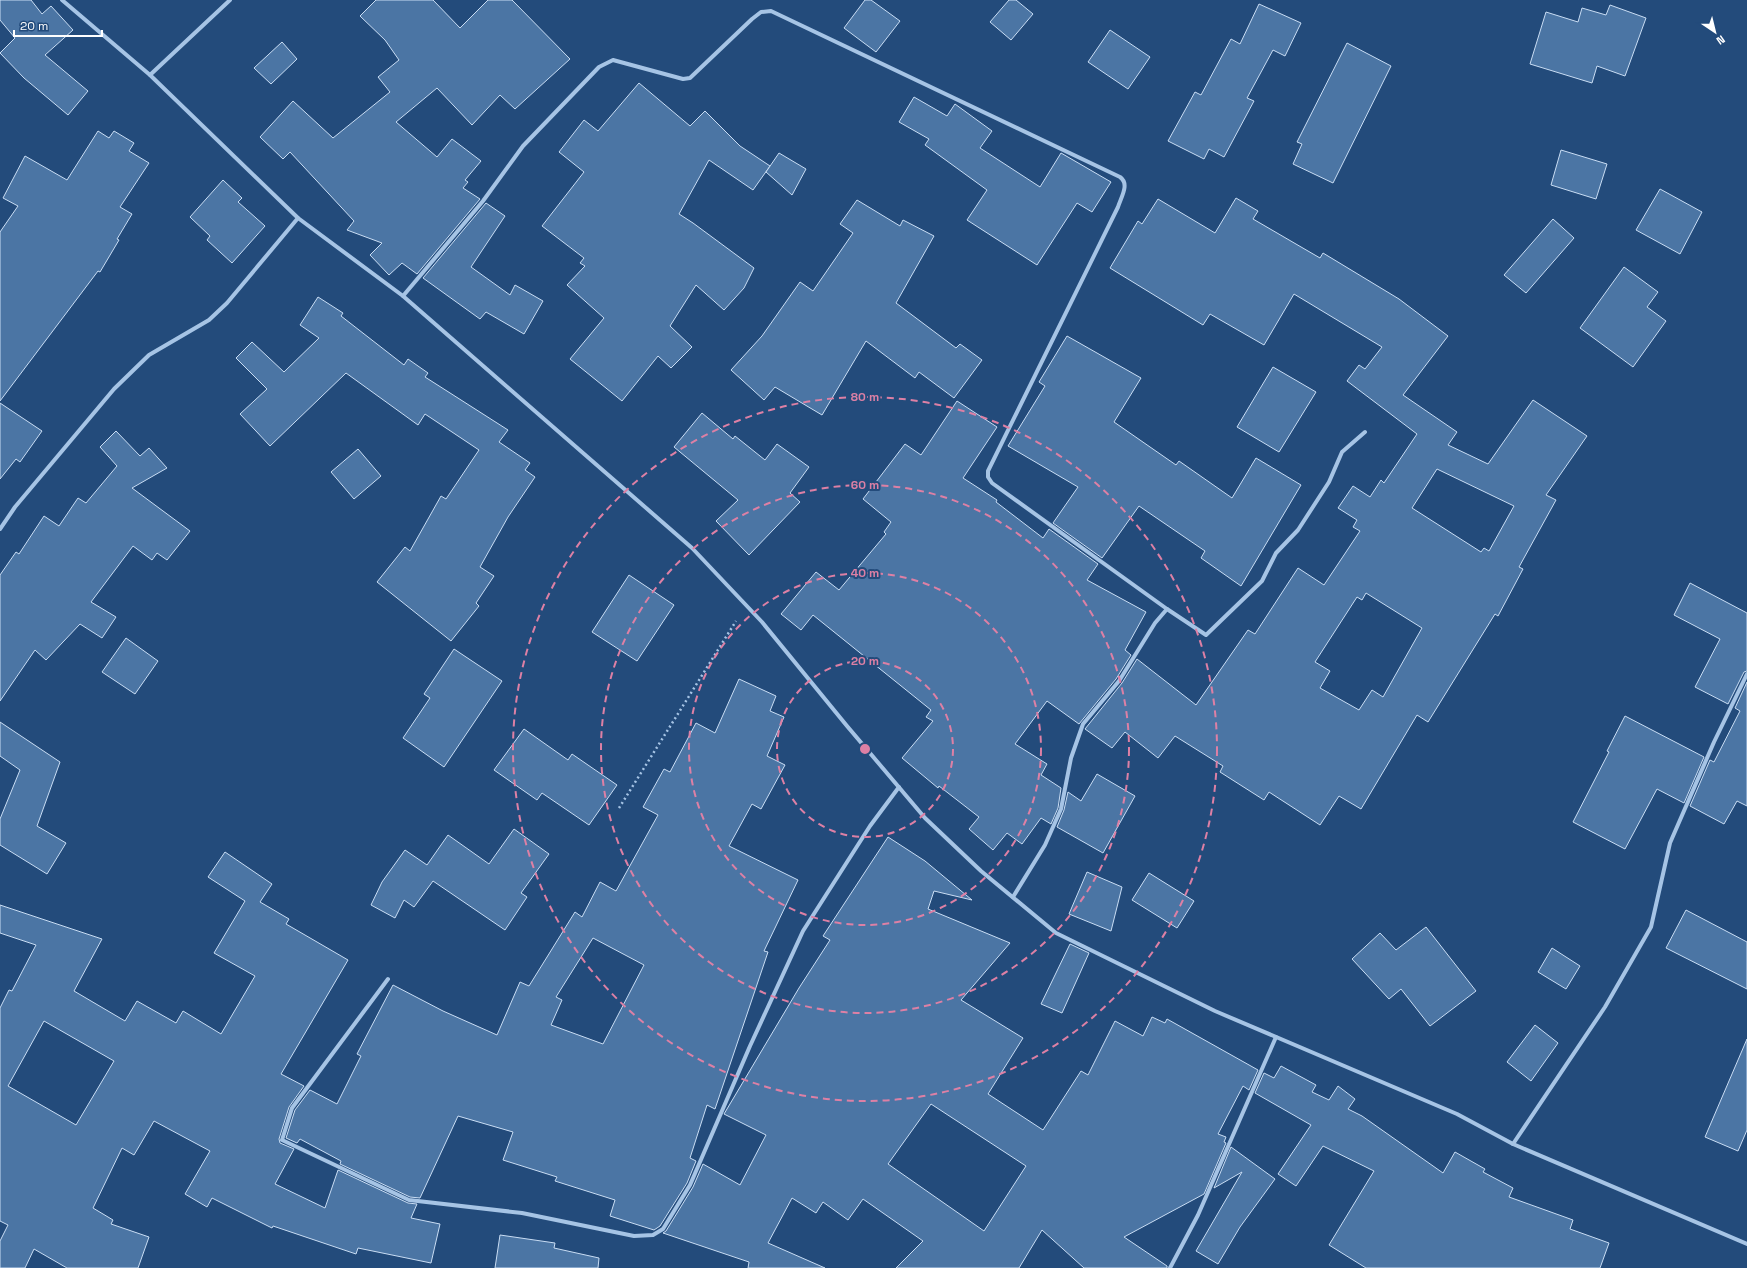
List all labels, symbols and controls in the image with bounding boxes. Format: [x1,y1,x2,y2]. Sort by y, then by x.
scale bar [14,12,102,38]
north arrow [1695,12,1735,52]
text: 20 m [20,18,48,34]
text: N [1714,32,1728,48]
text: 80 m [851,389,879,405]
text: 60 m [851,477,879,493]
text: 40 m [851,565,879,581]
text: 20 m [851,653,879,669]
centre of rings [858,742,872,756]

